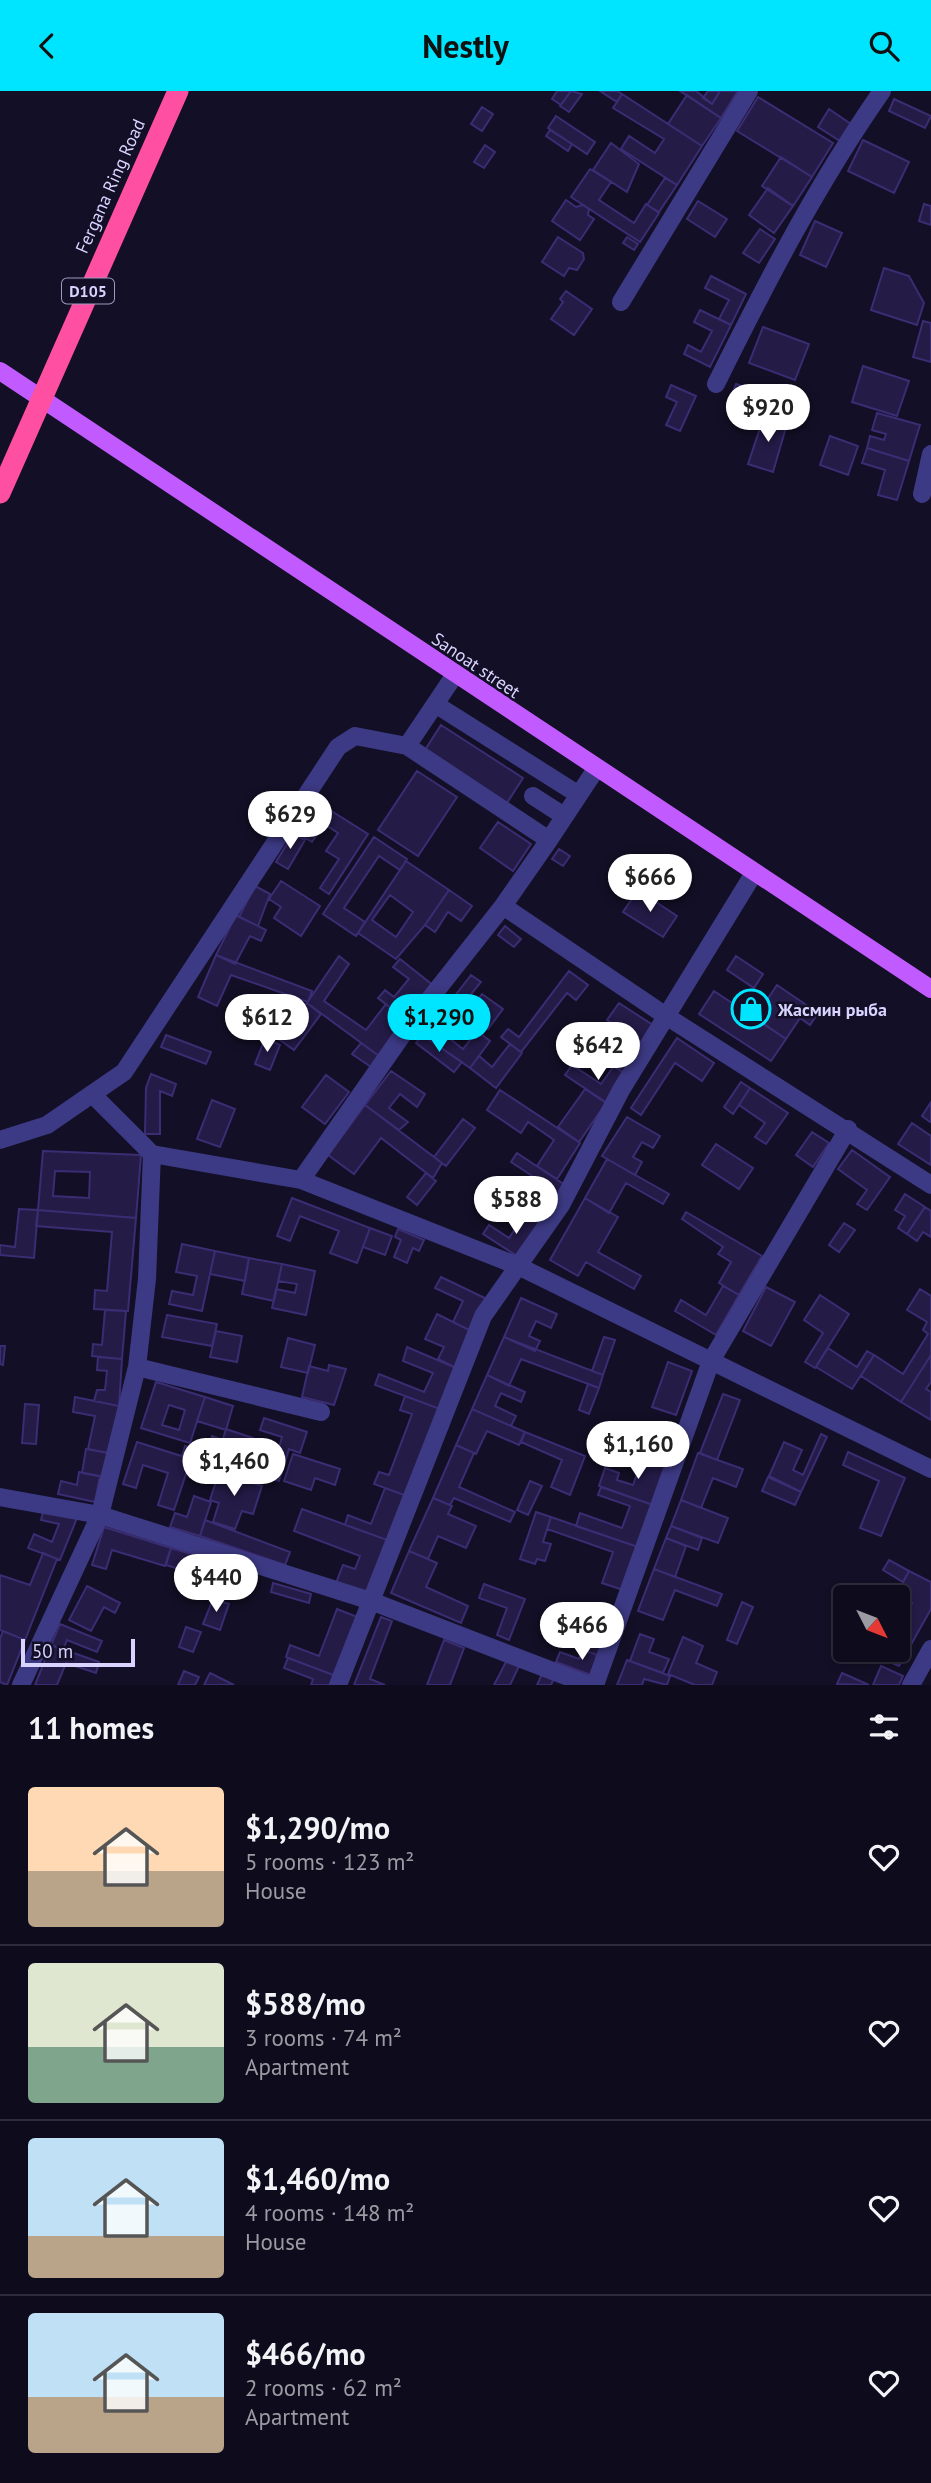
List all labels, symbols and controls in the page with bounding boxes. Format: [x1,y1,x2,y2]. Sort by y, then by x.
text: Nestly [422,25,509,67]
icon: back [28,27,66,65]
icon: search [865,27,903,65]
street label: Fergana Ring Road [70,115,150,257]
road number: D105 [62,279,114,303]
pin: $920 [727,385,809,444]
text: $920 [742,392,794,421]
street label: Sanoat street [427,627,525,703]
pin: $629 [249,791,331,851]
text: $629 [264,799,316,828]
pin: $666 [609,855,691,914]
text: $666 [624,862,676,891]
shop icon: Жасмин рыба [730,988,772,1030]
pin: $612 [226,995,308,1054]
pin: $1,290 [382,995,496,1054]
place label: Жасмин рыба [777,998,887,1021]
text: $612 [241,1002,293,1031]
text: $1,290 [403,1002,475,1031]
pin: $642 [557,1023,639,1082]
text: $642 [572,1030,624,1059]
pin: $588 [475,1177,557,1236]
text: $588 [490,1184,542,1213]
pin: $1,160 [581,1421,695,1481]
text: $1,160 [602,1429,674,1458]
pin: $1,460 [177,1439,291,1498]
text: $1,460 [198,1446,270,1475]
pin: $440 [175,1555,257,1614]
text: $440 [190,1562,242,1591]
north arrow [833,1585,910,1663]
map controls [833,1585,910,1662]
pin: $466 [541,1603,623,1662]
text: $466 [556,1610,608,1639]
scale bar [21,1636,135,1668]
text: 50 m [32,1639,73,1663]
text: 11 homes [28,1708,154,1747]
icon: filters [865,1708,903,1746]
text: $1,290/mo [245,1808,390,1847]
icon: home [84,1815,168,1899]
icon: heart [865,1838,903,1876]
text: 5 rooms · 123 m² [245,1847,414,1876]
text: House [245,1876,307,1905]
text: $588/mo [245,1984,366,2023]
icon: home [84,1991,168,2075]
icon: heart [865,2014,903,2052]
text: 3 rooms · 74 m² [245,2023,402,2052]
text: Apartment [245,2052,349,2081]
text: $1,460/mo [245,2159,390,2198]
icon: home [84,2166,168,2250]
icon: heart [865,2189,903,2227]
text: 4 rooms · 148 m² [245,2198,414,2227]
text: House [245,2227,307,2256]
text: $466/mo [245,2334,366,2373]
icon: home [84,2341,168,2425]
icon: heart [865,2364,903,2402]
text: 2 rooms · 62 m² [245,2373,402,2402]
text: Apartment [245,2402,349,2431]

